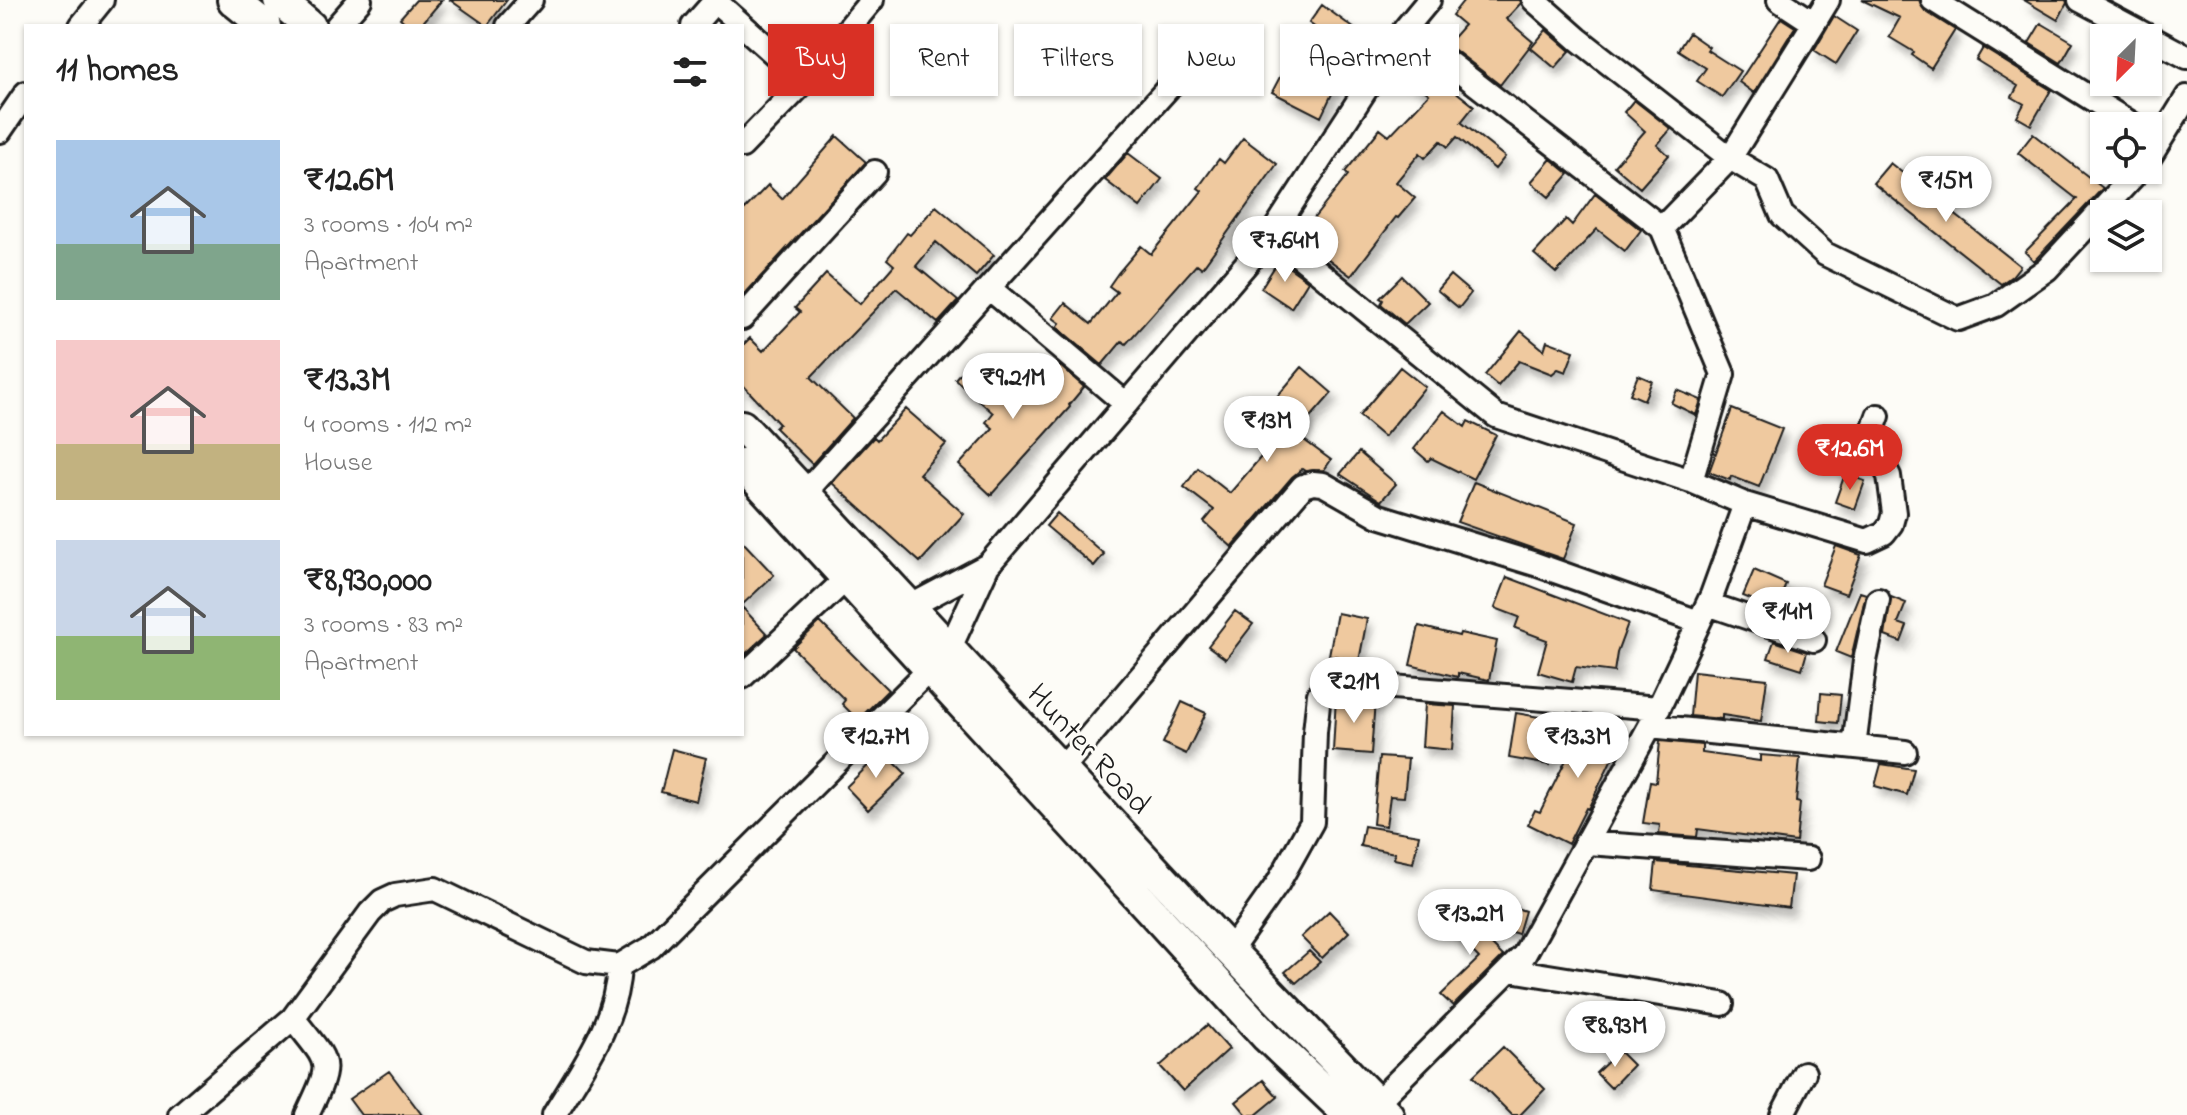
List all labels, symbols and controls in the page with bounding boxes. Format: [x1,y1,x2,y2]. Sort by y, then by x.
chip: Buy [768,24,874,96]
chip: Rent [890,24,998,96]
chip: Filters [1014,24,1142,96]
chip: New [1158,24,1264,96]
chip: Apartment [1280,24,1459,96]
north arrow [2090,24,2162,96]
map controls [2090,24,2162,272]
text: 11 homes [56,47,179,97]
icon: filters [668,50,712,94]
button: locate [2090,112,2162,184]
pin: ₹15M [1899,156,1993,224]
text: ₹12.6M [304,157,395,207]
text: ₹15M [1919,163,1973,201]
icon: home [120,172,216,268]
button: layers [2090,200,2162,272]
text: 3 rooms · 104 m² [304,207,473,245]
pin: ₹7.64M [1220,216,1350,284]
text: ₹7.64M [1250,223,1320,261]
text: Apartment [304,245,418,283]
pin: ₹9.21M [948,353,1078,421]
text: ₹13.3M [304,357,391,407]
text: ₹9.21M [980,360,1046,398]
icon: home [120,372,216,468]
pin: ₹13M [1220,396,1314,464]
text: ₹13M [1242,403,1292,441]
text: 4 rooms · 112 m² [304,407,472,445]
pin: ₹12.6M [1785,424,1915,492]
text: ₹12.6M [1815,431,1885,469]
text: House [304,445,372,483]
text: ₹8,930,000 [304,557,432,607]
icon: home [120,572,216,668]
pin: ₹14M [1741,587,1835,655]
text: ₹14M [1763,594,1813,632]
text: 3 rooms · 83 m² [304,607,463,645]
text: Apartment [304,645,418,683]
pin: ₹21M [1307,657,1401,725]
text: ₹21M [1328,664,1380,702]
street label: Hunter Road [1014,674,1161,827]
pin: ₹12.7M [811,712,941,780]
pin: ₹13.3M [1513,712,1643,780]
text: ₹12.7M [842,719,910,757]
text: ₹13.3M [1545,719,1611,757]
pin: ₹13.2M [1405,889,1535,957]
text: ₹13.2M [1436,896,1504,934]
pin: ₹8.93M [1550,1001,1680,1069]
text: ₹8.93M [1582,1008,1648,1046]

